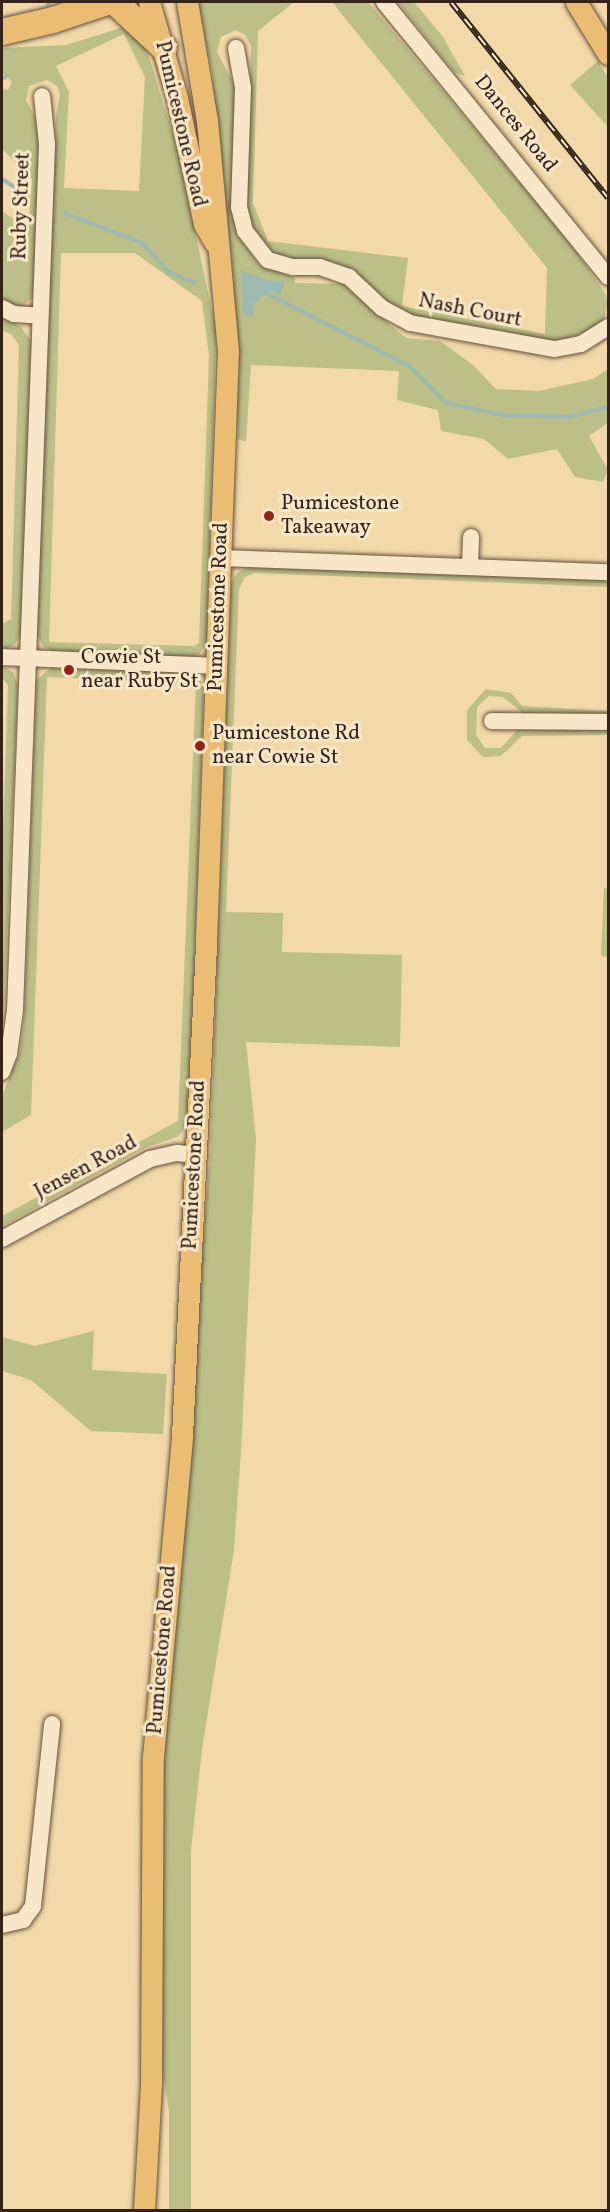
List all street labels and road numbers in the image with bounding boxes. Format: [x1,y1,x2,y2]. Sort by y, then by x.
street label: Pumicestone Road [149,38,211,210]
street label: Dances Road [468,70,562,178]
street label: Ruby Street [8,152,36,260]
street label: Nash Court [416,289,524,333]
street label: Pumicestone Road [203,522,235,692]
street label: Pumicestone Road [178,1080,212,1250]
street label: Jensen Road [30,1130,142,1206]
street label: Pumicestone Road [143,1564,183,1736]

